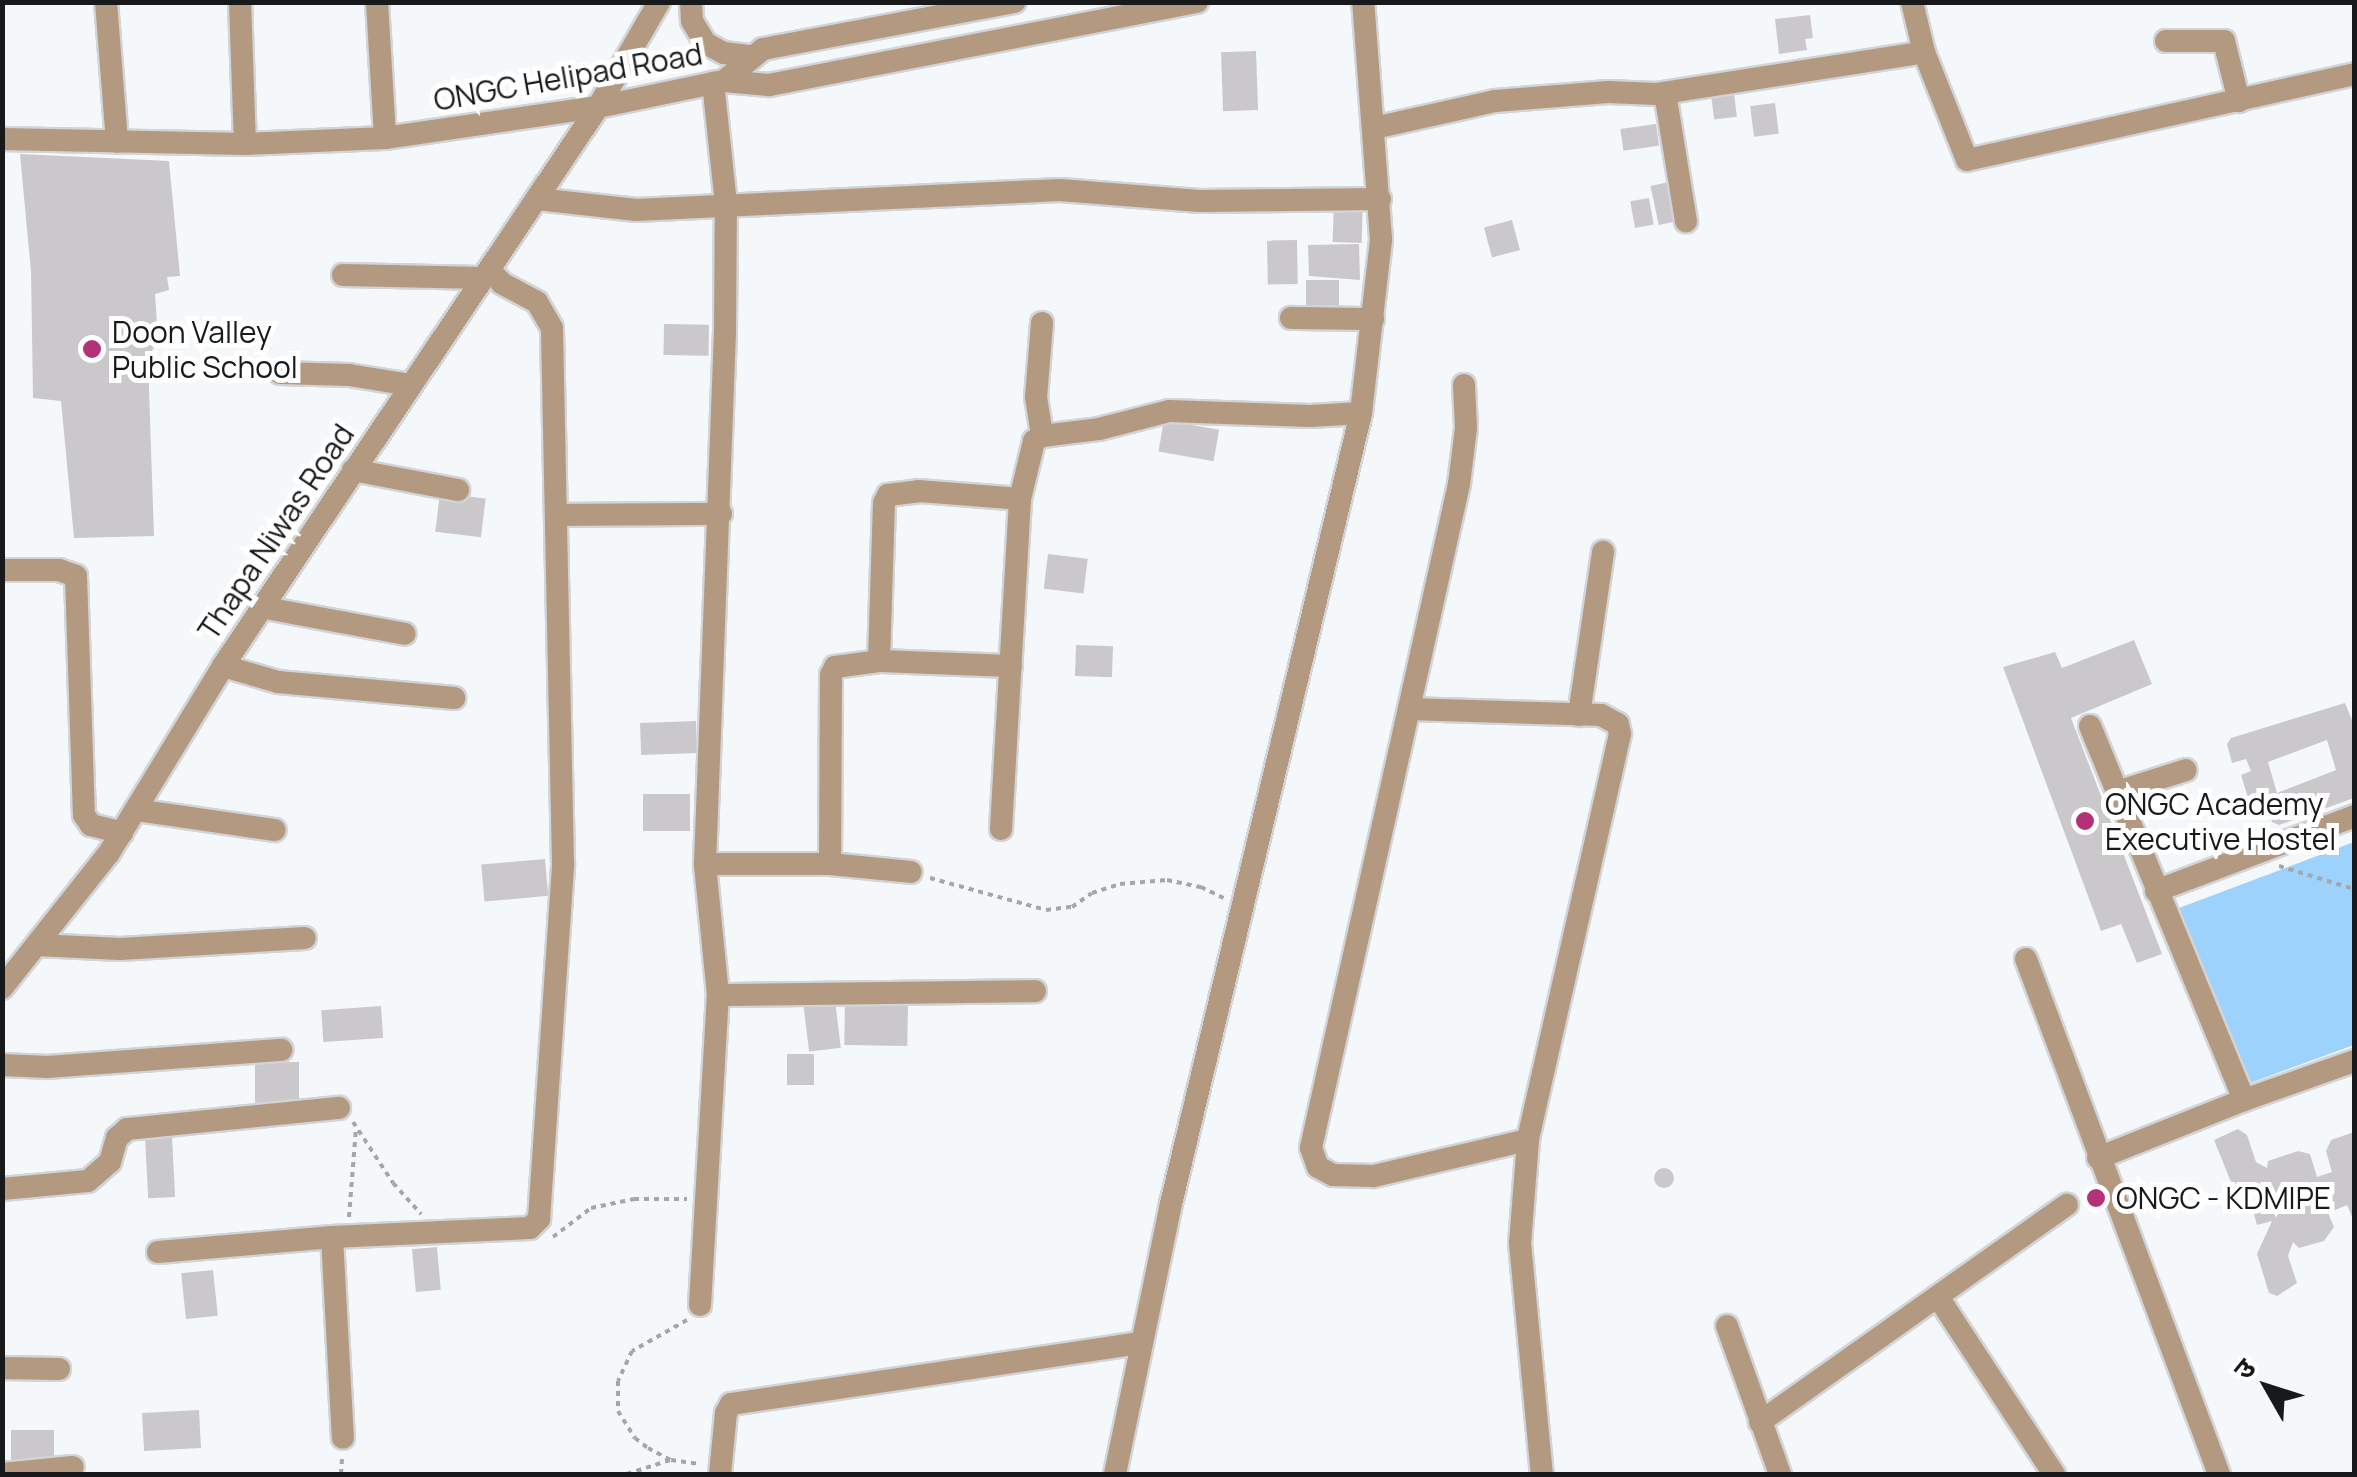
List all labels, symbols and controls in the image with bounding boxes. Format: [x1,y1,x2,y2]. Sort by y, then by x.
street label: ONGC Helipad Road [431,36,705,118]
place label: Doon Valley Public School [112,314,298,384]
marker: Doon Valley Public School [81,338,103,360]
street label: Thapa Niwas Road [191,417,361,647]
place label: ONGC Academy Executive Hostel [2105,786,2336,856]
marker: ONGC Academy Executive Hostel [2074,810,2096,832]
place label: ONGC - KDMIPE [2116,1180,2331,1216]
marker: ONGC - KDMIPE [2085,1187,2107,1209]
north arrow [2217,1337,2317,1437]
text: उ [2224,1350,2264,1386]

